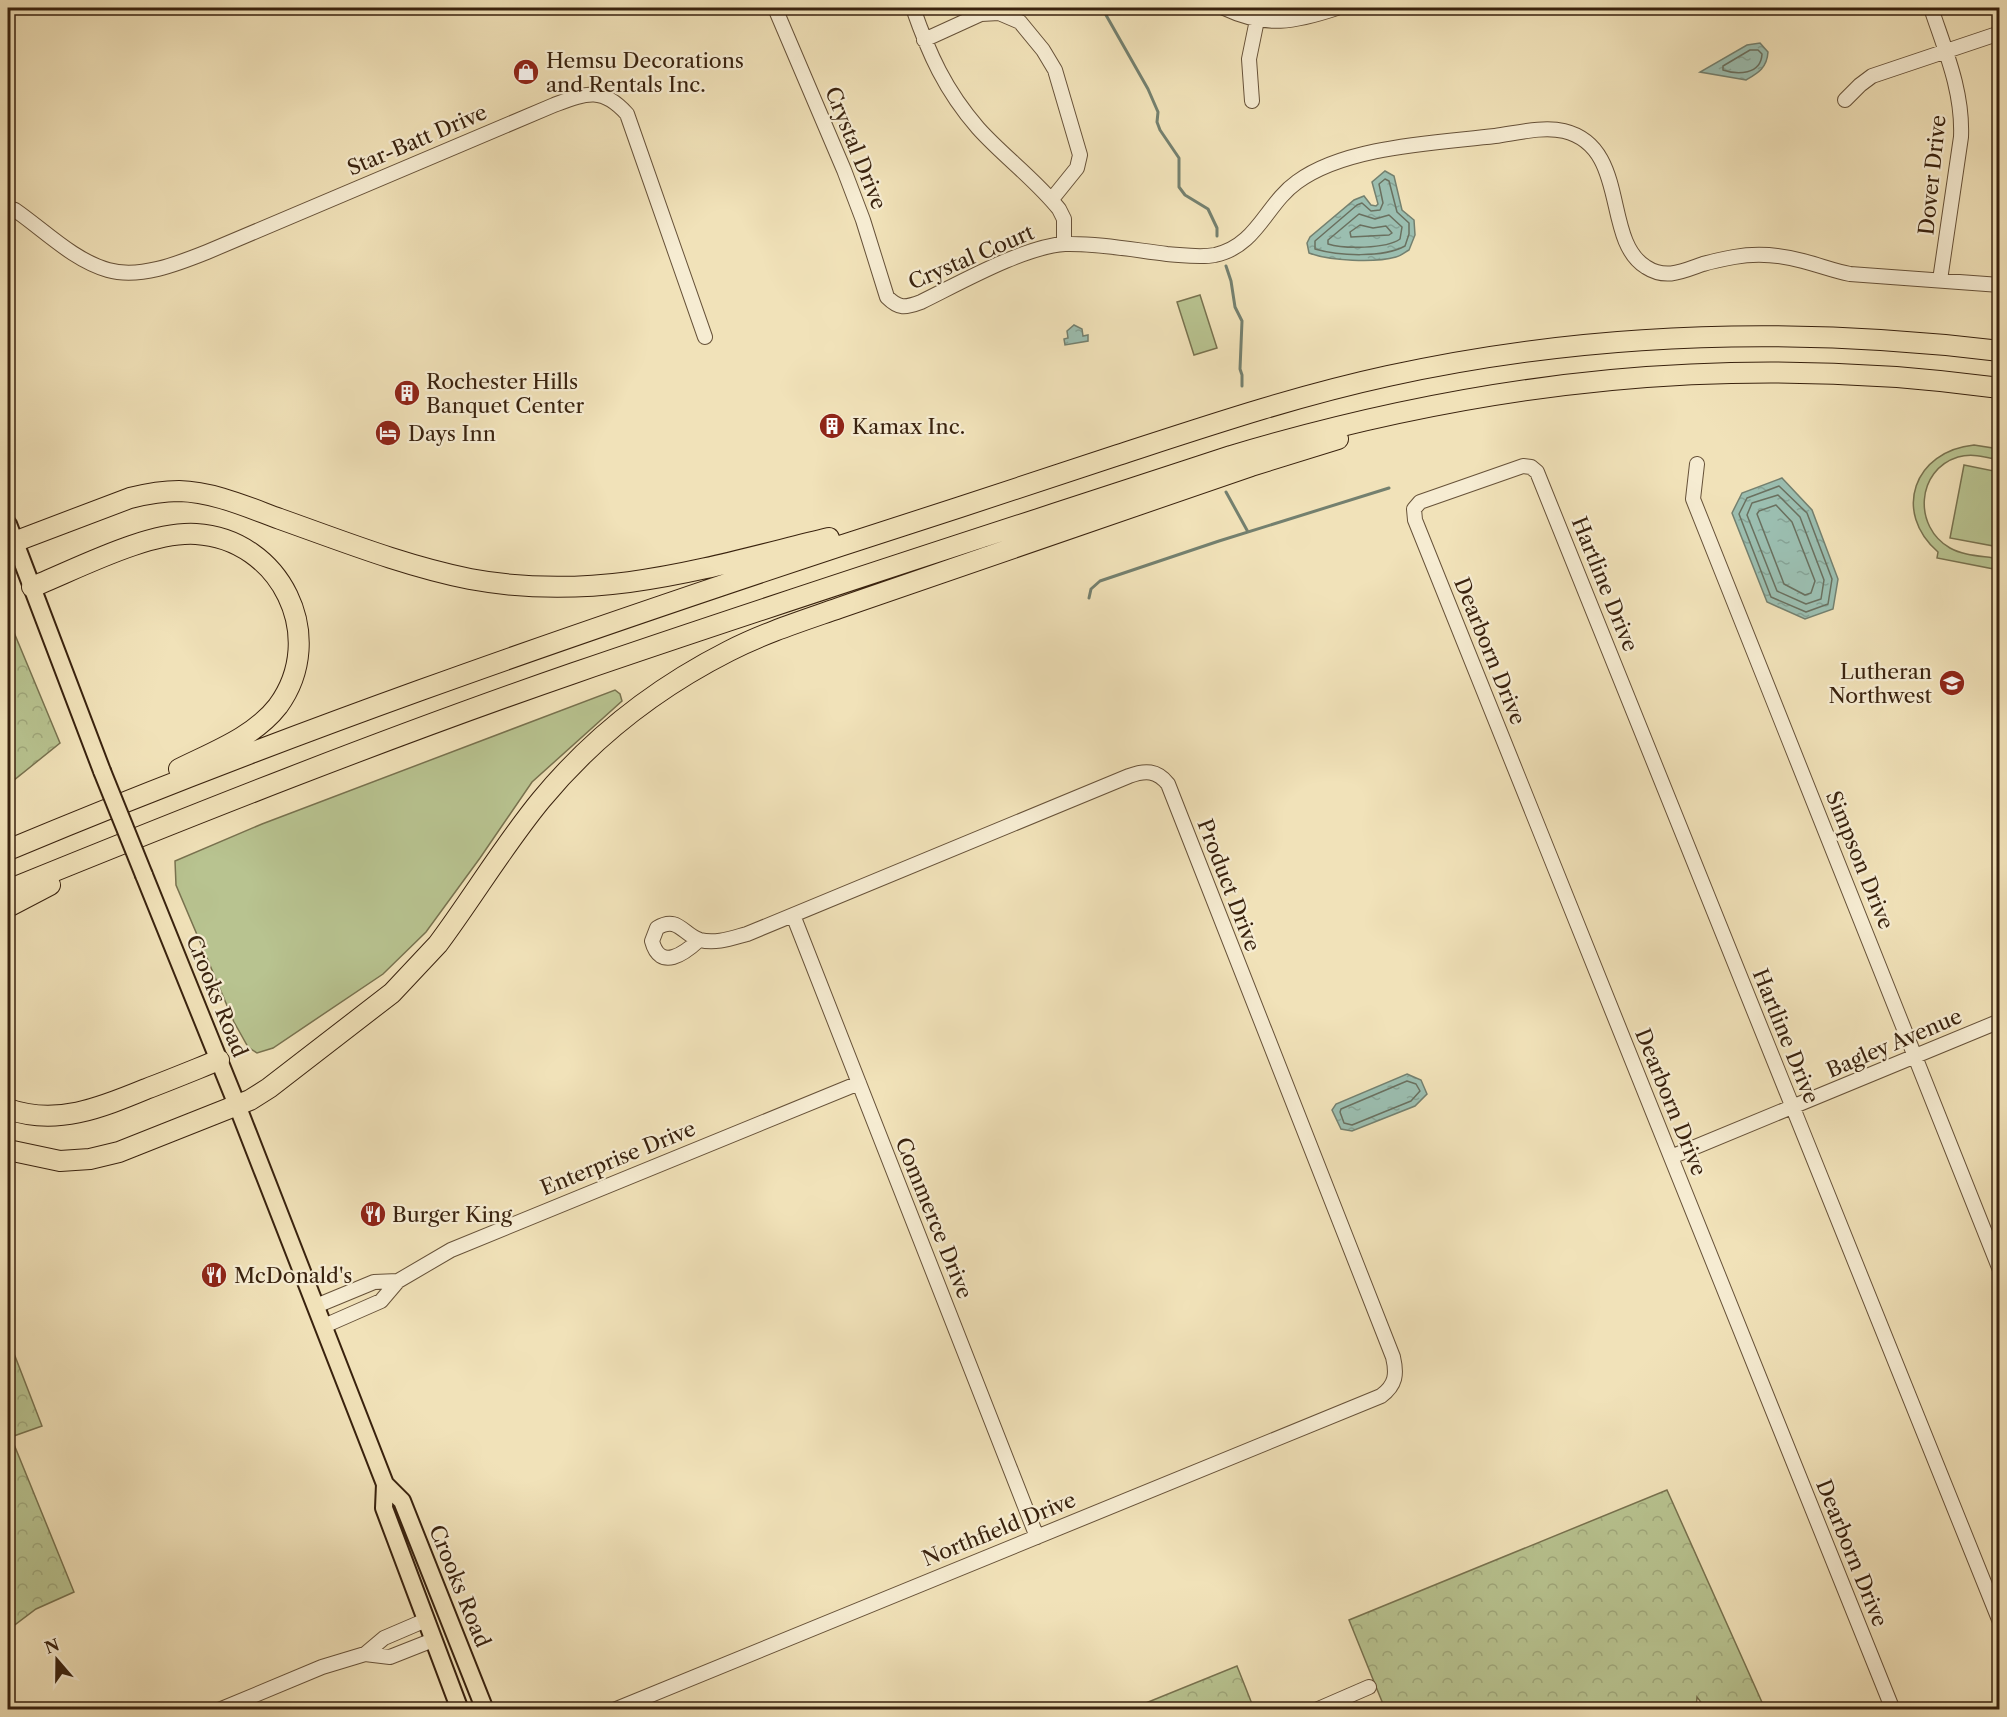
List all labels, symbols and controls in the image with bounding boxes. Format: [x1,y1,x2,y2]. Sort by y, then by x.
place label: Hemsu Decorations and Rentals Inc. [546,48,744,97]
shop icon: Hemsu Decorations and Rentals Inc. [511,57,541,87]
street label: Crystal Drive [820,83,892,213]
street label: Star-Batt Drive [343,99,491,181]
street label: Dover Drive [1913,114,1951,236]
street label: Crystal Court [904,219,1038,295]
place label: Rochester Hills Banquet Center [426,369,585,418]
building icon: Rochester Hills Banquet Center [392,378,422,408]
building icon: Kamax Inc. [817,411,847,441]
place label: Kamax Inc. [852,414,965,439]
hotel icon: Days Inn [373,418,403,448]
place label: Days Inn [408,421,496,446]
street label: Hartline Drive [1567,513,1643,655]
street label: Dearborn Drive [1449,574,1531,728]
place label: Lutheran Northwest [1828,659,1933,708]
school or university icon: Lutheran Northwest [1937,668,1967,698]
street label: Simpson Drive [1821,787,1899,933]
street label: Product Drive [1192,815,1266,955]
street label: Crooks Road [181,931,253,1061]
street label: Hartline Drive [1748,965,1824,1107]
street label: Bagley Avenue [1822,1003,1966,1083]
street label: Dearborn Drive [1630,1025,1712,1179]
street label: Enterprise Drive [537,1116,699,1200]
street label: Commerce Drive [890,1134,978,1302]
restaurant icon: Burger King [358,1199,388,1229]
place label: Burger King [392,1202,513,1227]
restaurant icon: McDonald's [199,1260,229,1290]
place label: McDonald's [234,1263,352,1288]
street label: Dearborn Drive [1811,1476,1893,1630]
street label: Northfield Drive [919,1487,1079,1571]
street label: Crooks Road [424,1521,496,1651]
north arrow [27,1630,87,1690]
text: N [42,1634,62,1658]

